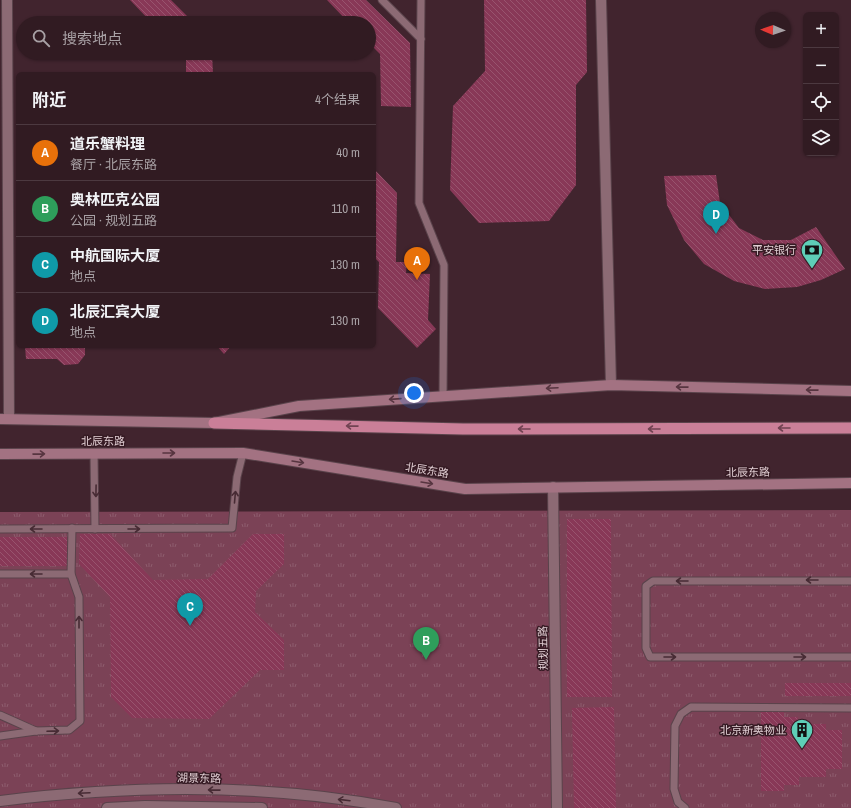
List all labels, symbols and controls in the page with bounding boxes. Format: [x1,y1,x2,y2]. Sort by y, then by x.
north arrow [755,12,791,48]
map controls [803,12,839,156]
button: + [803,12,839,48]
search box [16,16,376,60]
icon: search [30,27,52,49]
text: 搜索地点 [62,28,122,49]
button: − [803,48,839,84]
button: locate [803,84,839,120]
text: 附近 [32,88,66,111]
text: 4个结果 [315,91,360,108]
button: layers [803,120,839,156]
text: 道乐蟹料理 [70,133,145,154]
text: A [41,144,49,161]
text: 40 m [336,144,360,161]
text: 餐厅 · 北辰东路 [70,156,157,173]
text: 奥林匹克公园 [70,189,160,210]
text: B [41,200,49,217]
text: 110 m [331,200,360,217]
pin: D [703,201,729,234]
text: 公园 · 规划五路 [70,212,157,229]
bank icon: 平安银行 [799,237,825,270]
place label: 平安银行 [752,243,796,257]
text: 中航国际大厦 [70,245,160,266]
pin: A [404,247,430,280]
text: C [41,256,49,273]
text: 130 m [330,256,360,273]
text: 地点 [70,268,96,285]
text: 北辰汇宾大厦 [70,301,160,322]
text: D [41,312,49,329]
text: 130 m [330,312,360,329]
text: 地点 [70,324,96,341]
your location [404,383,424,403]
one-way arrow [676,383,689,391]
one-way arrow [546,385,559,392]
one-way arrow [806,386,819,394]
one-way arrow [388,396,401,403]
one-way arrow [346,423,359,430]
one-way arrow [778,424,791,432]
one-way arrow [518,425,531,433]
one-way arrow [648,425,661,433]
street label: 北辰东路 [81,434,125,448]
one-way arrow [162,449,175,457]
one-way arrow [32,450,45,458]
one-way arrow [291,458,304,466]
street label: 北辰东路 [404,460,450,480]
street label: 北辰东路 [726,465,770,479]
one-way arrow [420,479,433,487]
one-way arrow [92,484,99,497]
one-way arrow [231,491,239,504]
one-way arrow [30,525,43,533]
one-way arrow [127,525,140,533]
one-way arrow [30,570,43,578]
one-way arrow [806,576,819,584]
one-way arrow [676,577,689,585]
pin: C [177,593,203,626]
one-way arrow [75,616,83,629]
street label: 规划五路 [536,626,550,670]
pin: B [413,627,439,660]
one-way arrow [663,653,676,661]
one-way arrow [793,653,806,661]
building icon: 北京新奥物业 [789,717,815,750]
place label: 北京新奥物业 [720,723,786,737]
one-way arrow [46,727,59,734]
street label: 湖景东路 [177,771,221,785]
one-way arrow [208,786,221,794]
one-way arrow [78,789,91,796]
one-way arrow [338,796,351,804]

